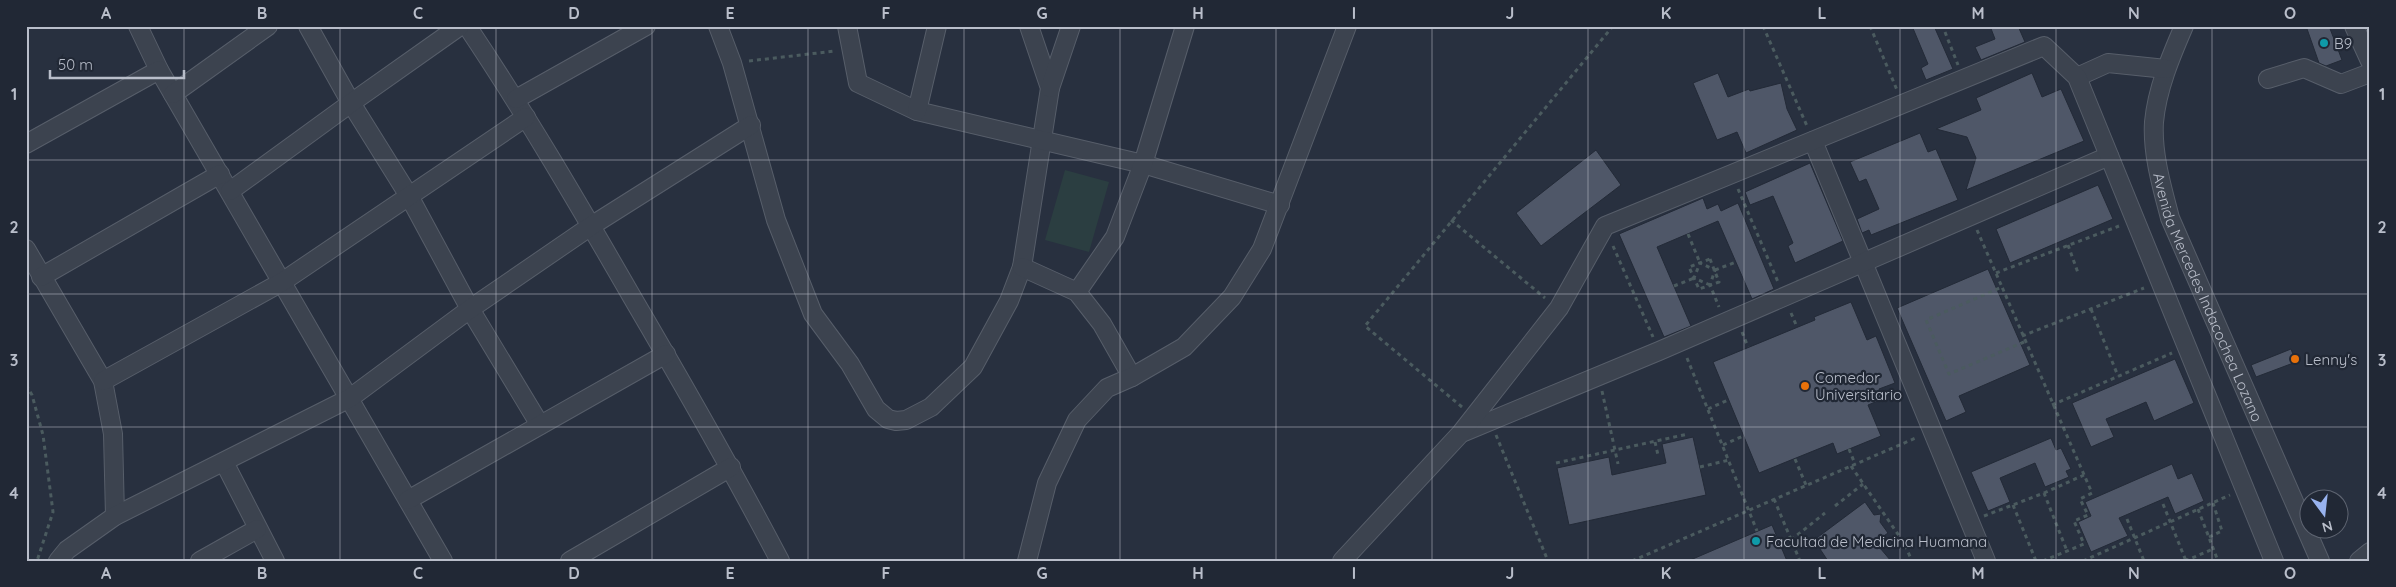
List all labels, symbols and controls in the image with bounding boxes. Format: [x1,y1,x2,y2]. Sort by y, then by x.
text: A [101,3,112,23]
text: B [257,3,267,23]
text: C [413,3,423,23]
text: D [568,3,580,23]
text: E [725,3,735,23]
text: F [882,3,891,23]
text: G [1036,3,1048,23]
text: H [1192,3,1204,23]
text: I [1352,3,1356,23]
text: J [1506,3,1514,23]
text: K [1661,3,1671,23]
text: L [1818,3,1827,23]
text: M [1971,3,1985,23]
text: N [2128,3,2140,23]
text: O [2284,3,2296,23]
place label: B9 [2334,34,2352,53]
marker: B9 [2318,37,2330,49]
scale bar [50,48,184,80]
text: 50 m [58,55,93,74]
text: 1 [11,84,17,104]
text: 1 [2379,84,2385,104]
street label: Avenida Mercedes Indacochea Lozano [2149,171,2267,424]
text: 2 [9,217,19,237]
text: 2 [2377,217,2387,237]
text: 3 [10,350,18,370]
place label: Lenny's [2305,350,2357,369]
text: 3 [2378,350,2386,370]
marker: Lenny's [2289,353,2301,365]
place label: Comedor Universitario [1815,368,1902,404]
marker: Comedor Universitario [1799,380,1811,392]
text: 4 [9,483,19,503]
text: 4 [2377,483,2387,503]
north arrow [2298,490,2348,540]
text: N [2320,517,2335,537]
place label: Facultad de Medicina Huamana [1766,532,1987,551]
marker: Facultad de Medicina Huamana [1750,535,1762,547]
text: A [101,563,112,583]
text: B [257,563,267,583]
text: C [413,563,423,583]
text: D [568,563,580,583]
text: E [725,563,735,583]
text: F [882,563,891,583]
text: G [1036,563,1048,583]
text: H [1192,563,1204,583]
text: I [1352,563,1356,583]
text: J [1506,563,1514,583]
text: K [1661,563,1671,583]
text: L [1818,563,1827,583]
text: M [1971,563,1985,583]
text: N [2128,563,2140,583]
text: O [2284,563,2296,583]

